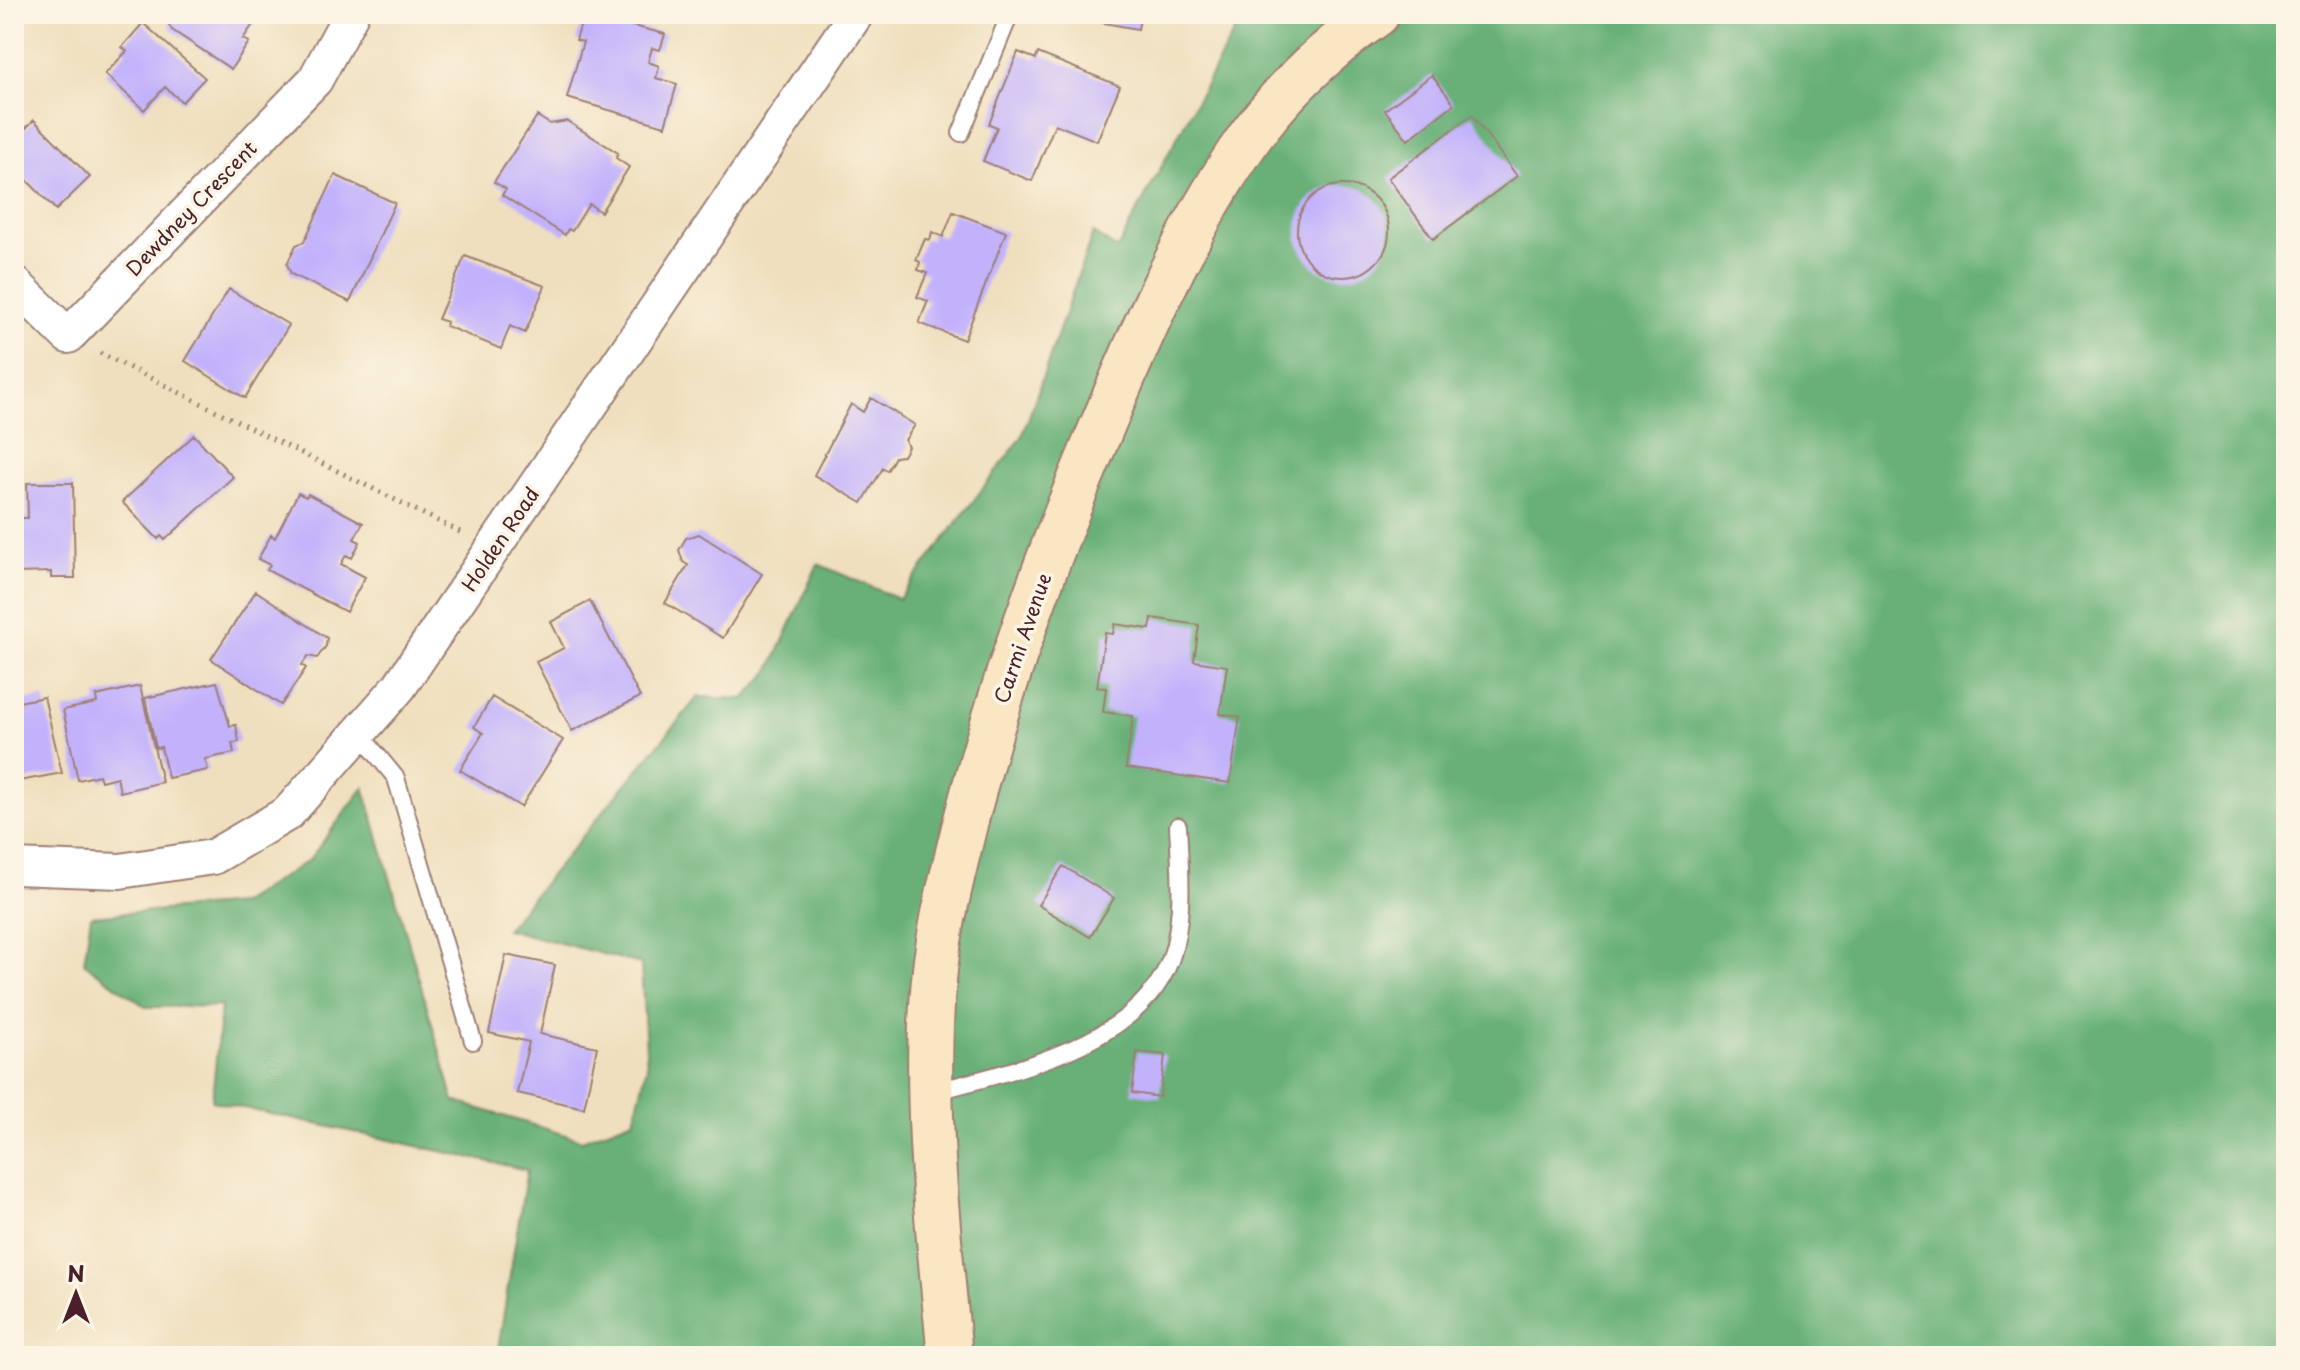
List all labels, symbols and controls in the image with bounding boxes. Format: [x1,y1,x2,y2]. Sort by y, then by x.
street label: Dewdney Crescent [119,134,263,282]
street label: Holden Road [454,481,546,597]
street label: Carmi Avenue [986,569,1058,707]
north arrow [36,1254,116,1334]
text: N [67,1256,85,1289]

